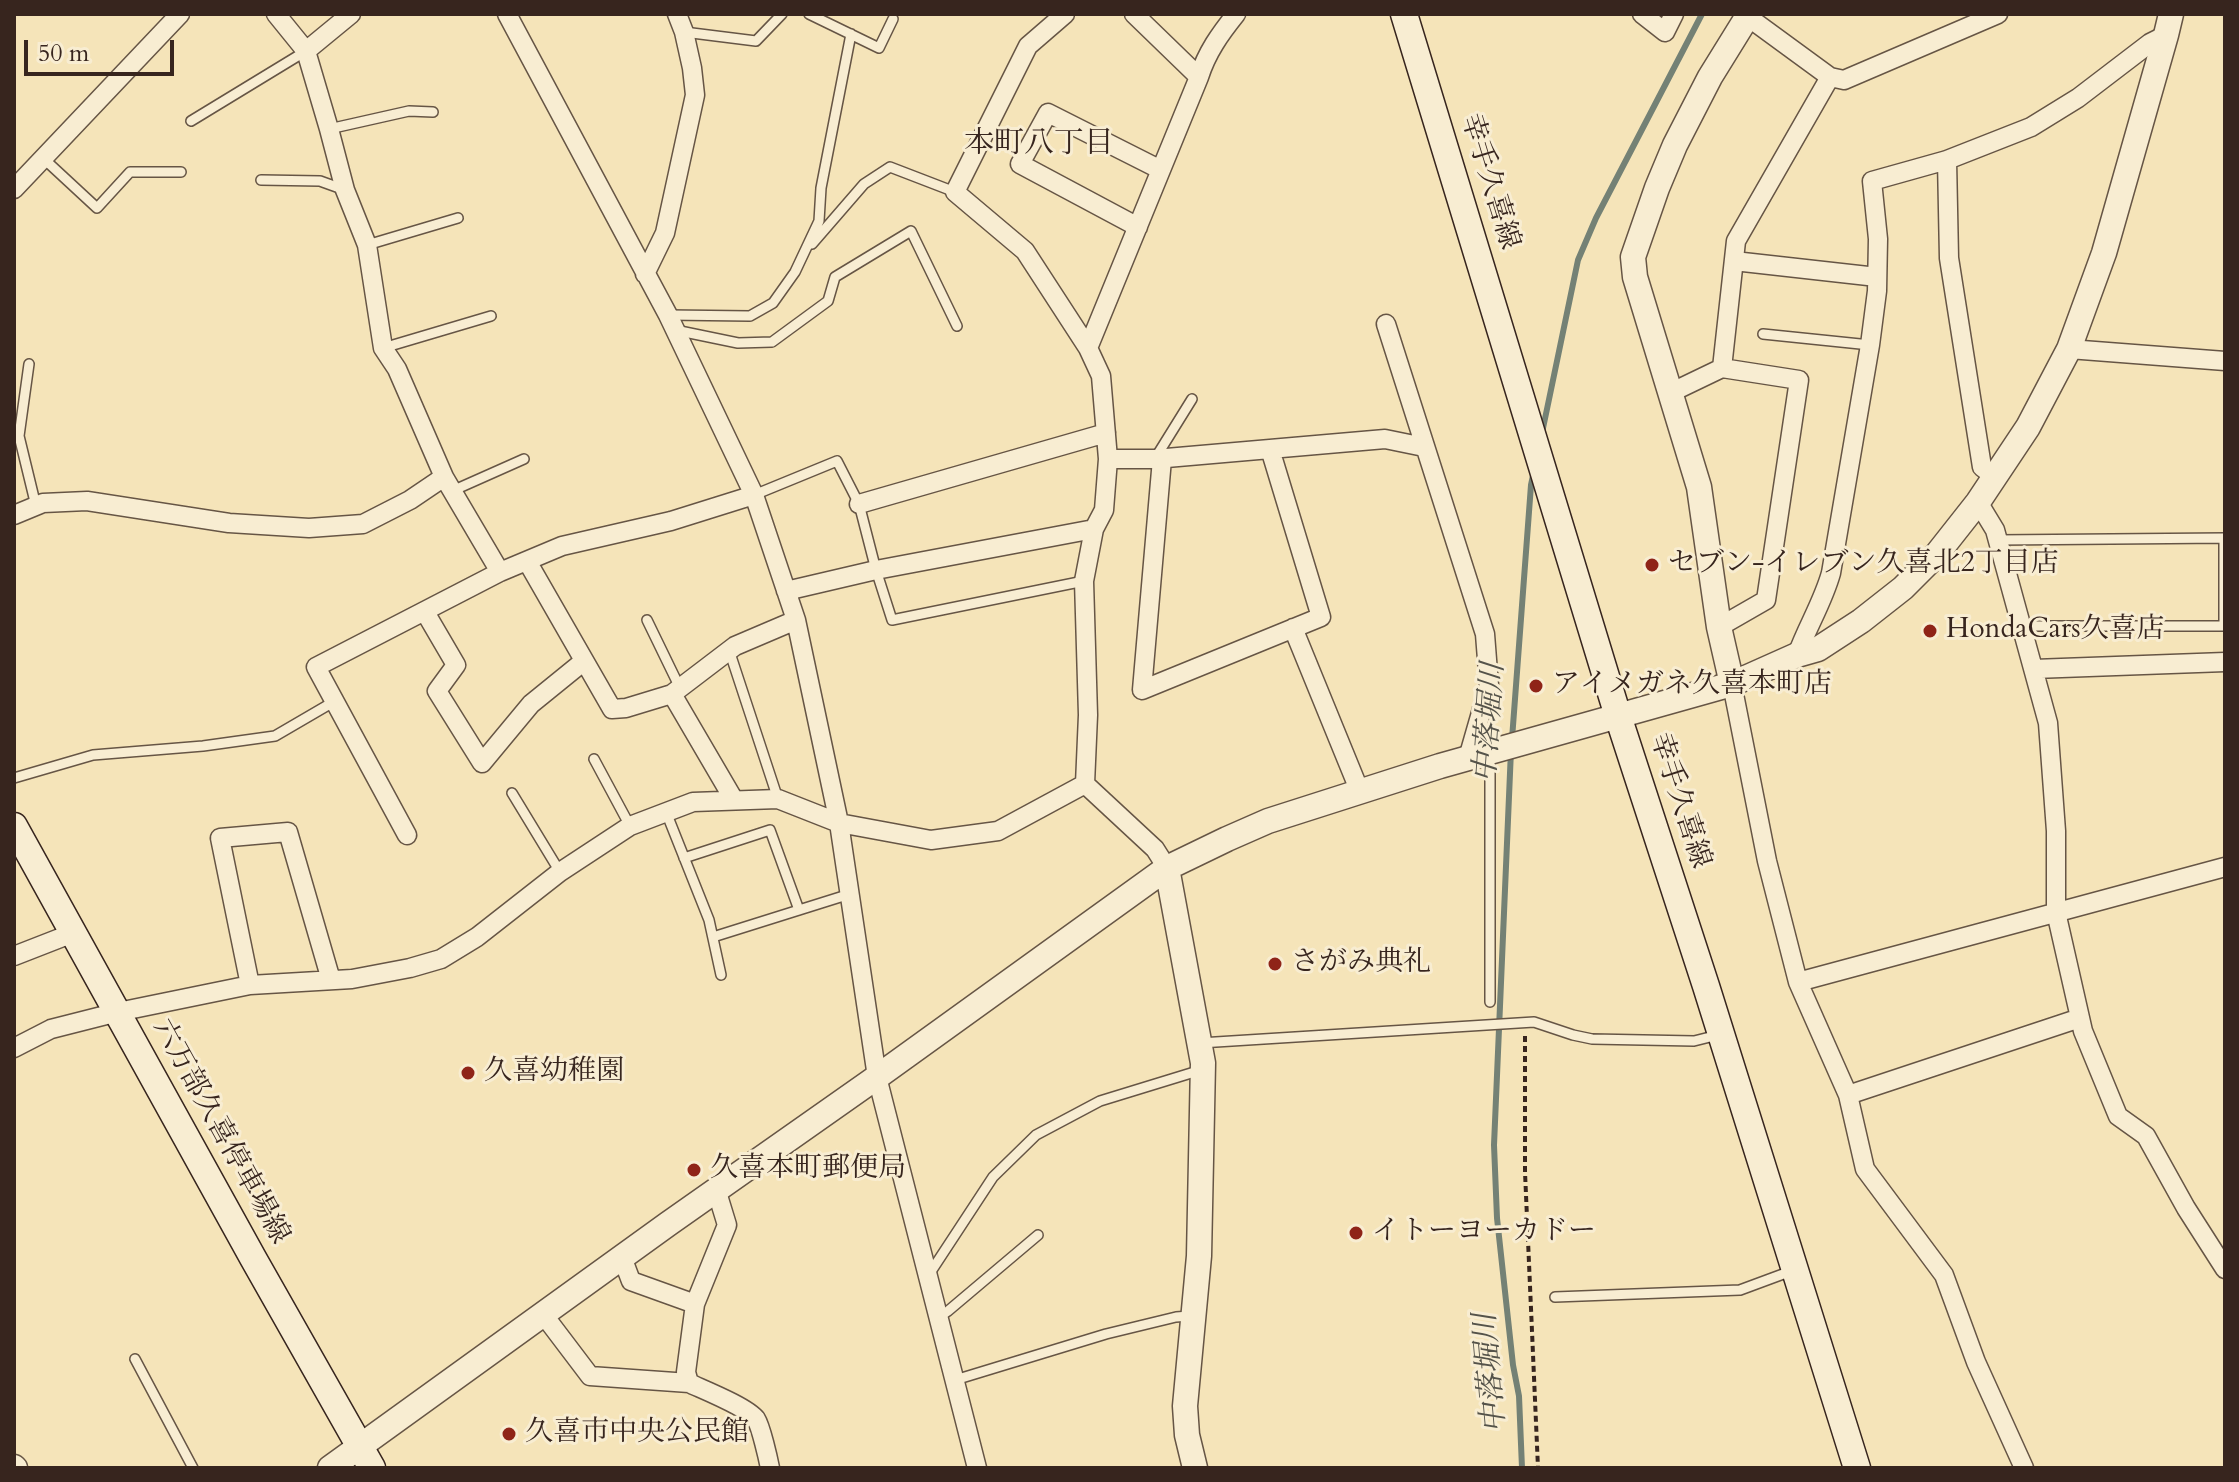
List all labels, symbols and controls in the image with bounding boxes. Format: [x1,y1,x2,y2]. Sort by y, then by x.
scale bar [28,24,178,74]
text: 50 m [38,37,89,70]
street label: 幸手久喜線 [1452,110,1526,254]
district label: 本町八丁目 [964,127,1114,163]
place label: セブン-イレブン久喜北2丁目店 [1668,548,2059,582]
marker: セブン-イレブン久喜北2丁目店 [1643,556,1661,574]
place label: HondaCars久喜店 [1946,614,2165,648]
marker: HondaCars久喜店 [1921,622,1939,640]
water label: 中落堀川 [1469,662,1513,784]
place label: アイメガネ久喜本町店 [1552,669,1832,703]
marker: アイメガネ久喜本町店 [1527,677,1545,695]
street label: 幸手久喜線 [1641,729,1717,873]
place label: さがみ典礼 [1291,947,1431,981]
marker: さがみ典礼 [1266,955,1284,973]
street label: 六万部久喜停車場線 [144,1014,296,1250]
place label: 久喜幼稚園 [484,1056,624,1090]
marker: 久喜幼稚園 [459,1064,477,1082]
place label: 久喜本町郵便局 [710,1153,906,1187]
marker: 久喜本町郵便局 [685,1161,703,1179]
place label: イトーヨーカドー [1372,1216,1596,1250]
marker: イトーヨーカドー [1347,1224,1365,1242]
water label: 中落堀川 [1469,1312,1515,1434]
place label: 久喜市中央公民館 [525,1417,749,1451]
marker: 久喜市中央公民館 [500,1425,518,1443]

